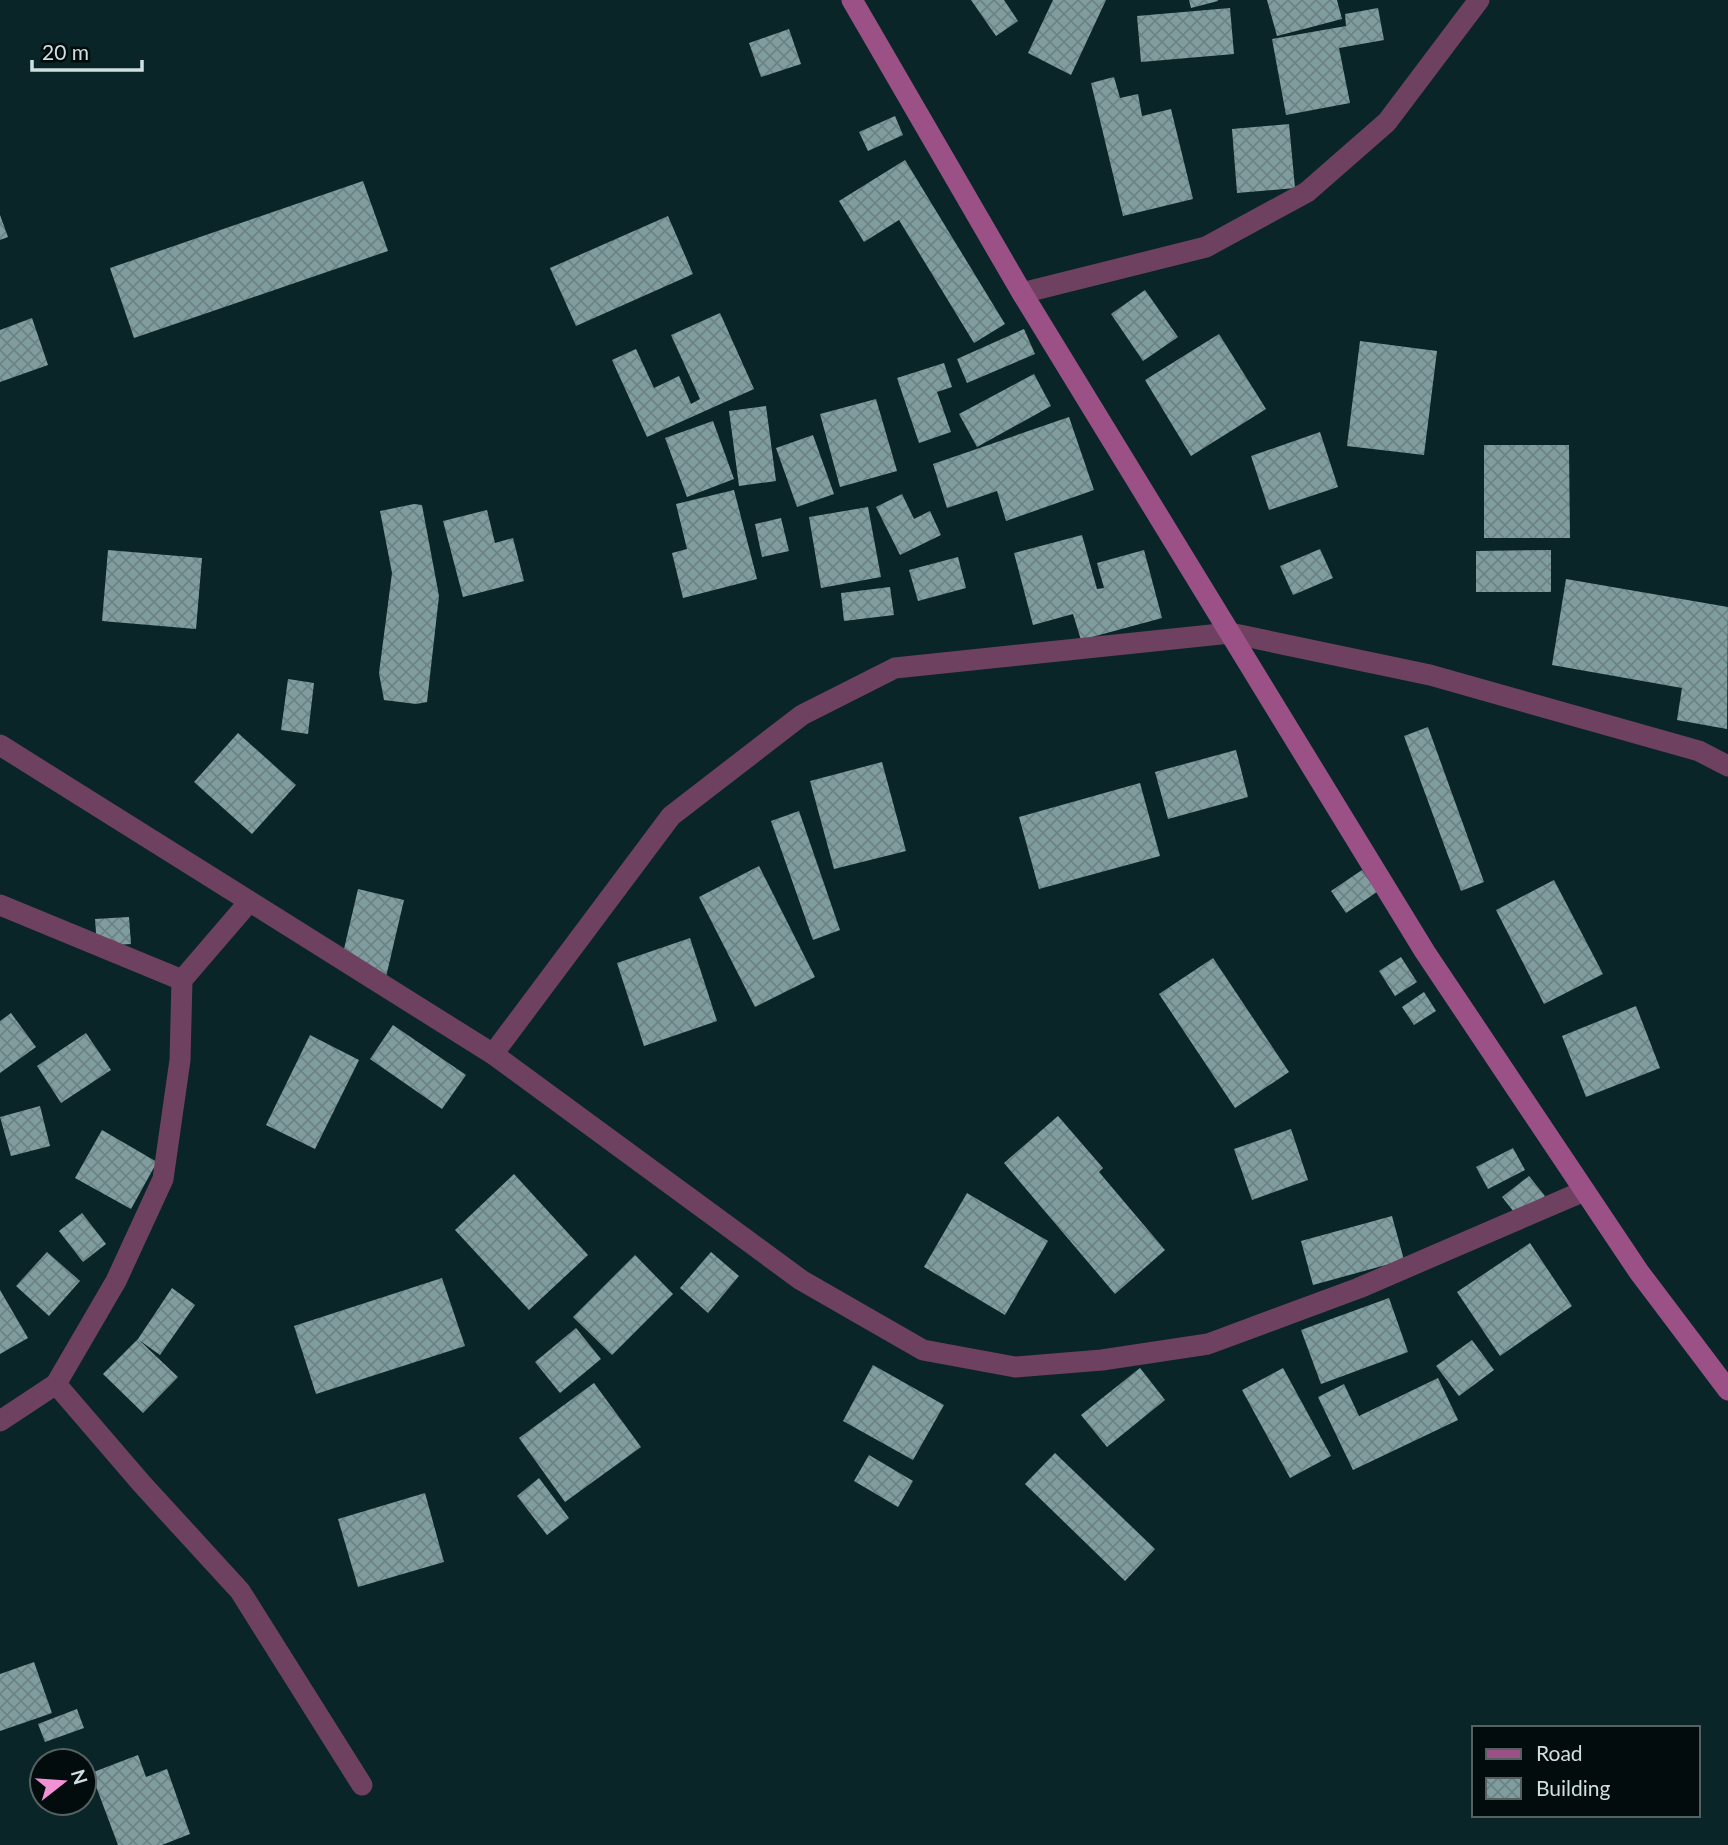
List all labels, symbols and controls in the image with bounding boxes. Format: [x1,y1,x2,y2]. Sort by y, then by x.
scale bar [32,28,142,72]
text: 20 m [42,39,89,64]
legend [1472,1726,1700,1817]
text: Road [1536,1740,1583,1765]
north arrow [28,1747,98,1817]
text: N [67,1767,93,1787]
text: Building [1536,1775,1611,1800]

